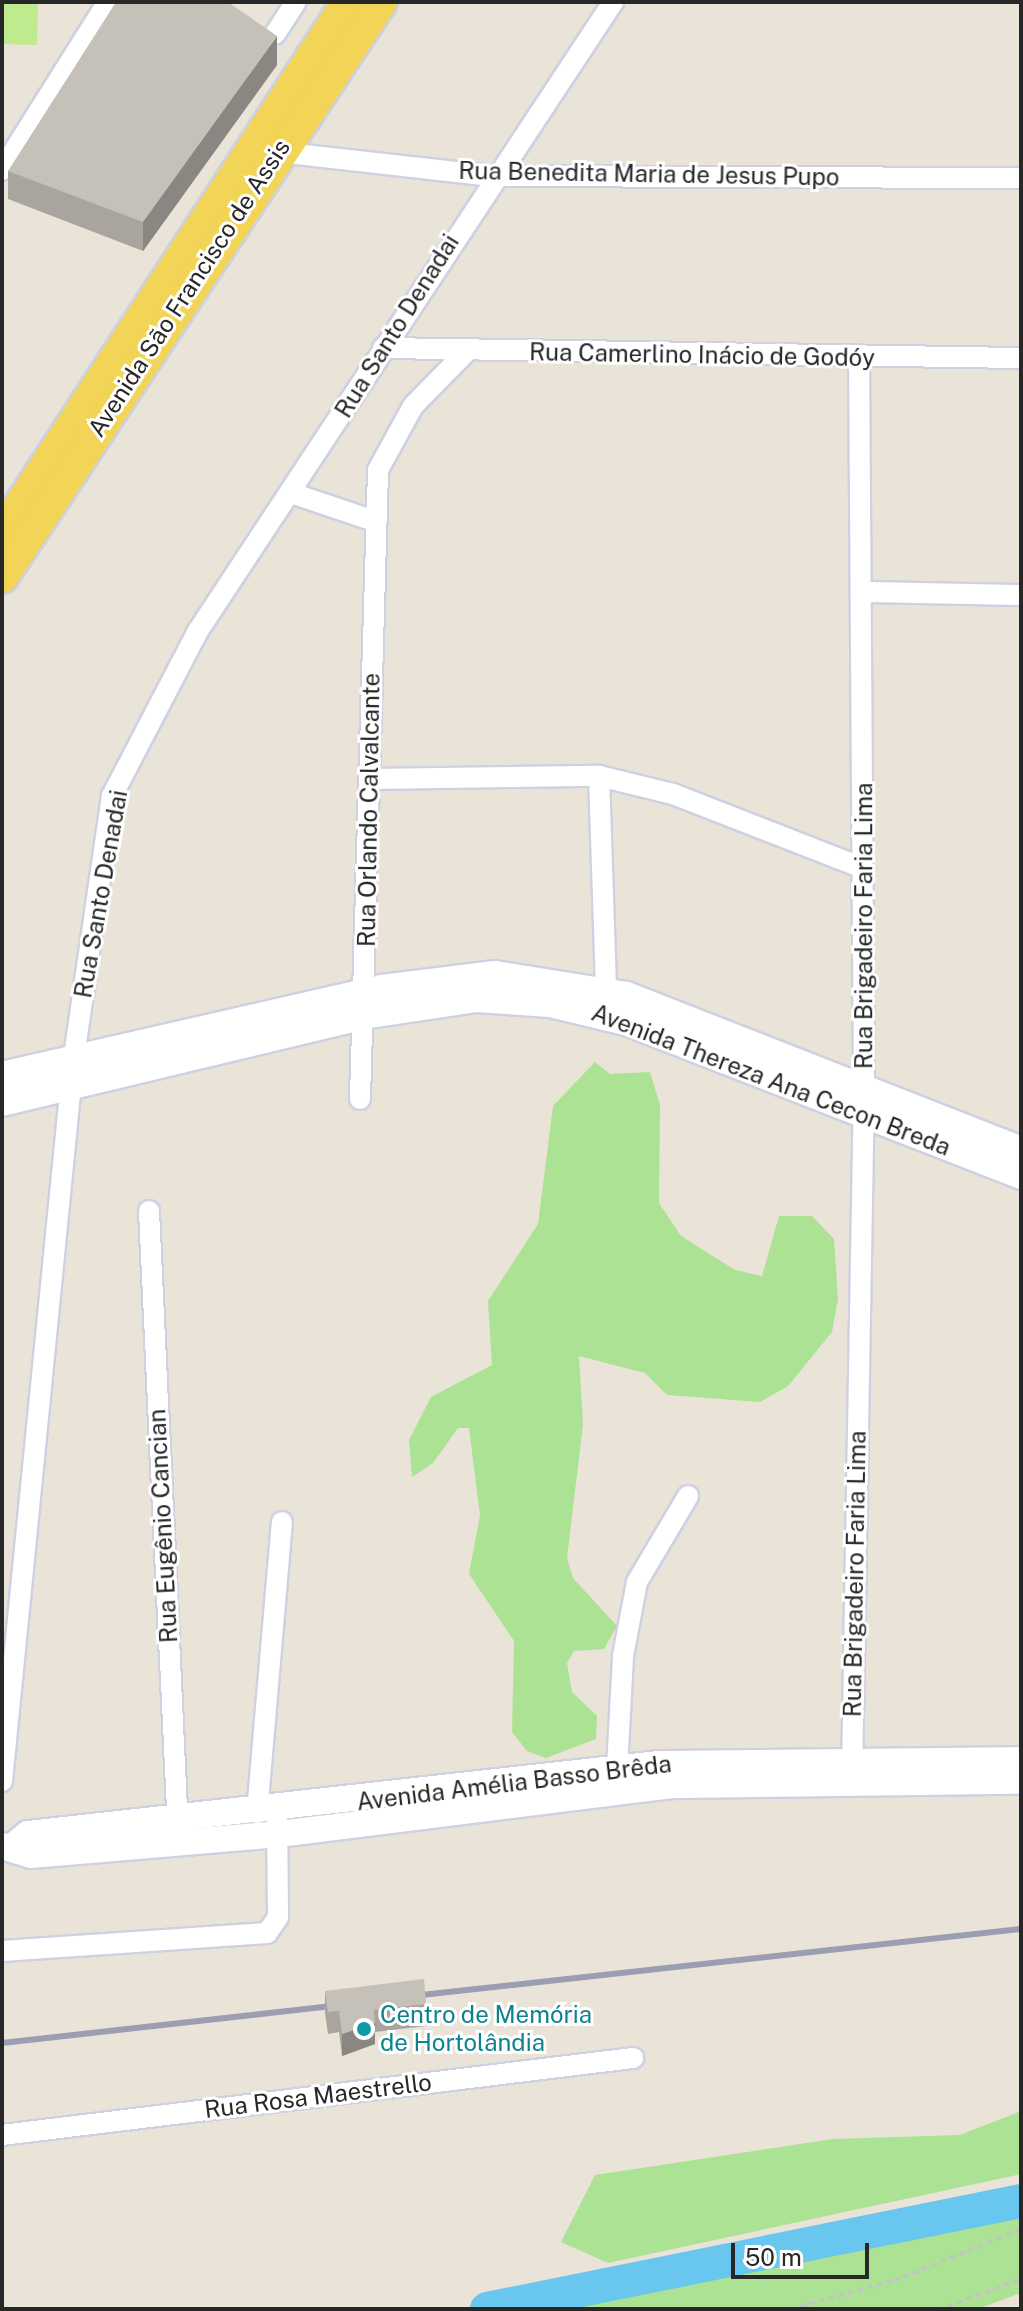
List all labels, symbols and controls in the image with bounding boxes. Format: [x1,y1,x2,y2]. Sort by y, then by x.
street label: Avenida São Francisco de Assis [82,134,296,442]
street label: Rua Benedita Maria de Jesus Pupo [458,156,840,192]
street label: Rua Santo Denadai [329,229,465,423]
street label: Rua Camerlino Inácio de Godóy [529,338,875,372]
street label: Rua Orlando Calvalcante [352,673,386,947]
street label: Rua Brigadeiro Faria Lima [850,783,878,1069]
street label: Rua Santo Denadai [69,788,133,1000]
street label: Avenida Thereza Ana Cecon Breda [588,998,954,1162]
street label: Rua Eugênio Cancian [142,1408,184,1644]
street label: Rua Brigadeiro Faria Lima [838,1430,872,1718]
street label: Avenida Amélia Basso Brêda [355,1749,673,1817]
place label: Centro de Memória de Hortolândia [380,2001,593,2057]
marker: Centro de Memória de Hortolândia [355,2020,373,2038]
street label: Rua Rosa Maestrello [203,2068,433,2124]
scale bar [735,2227,873,2277]
text: 50 m [745,2243,802,2271]

